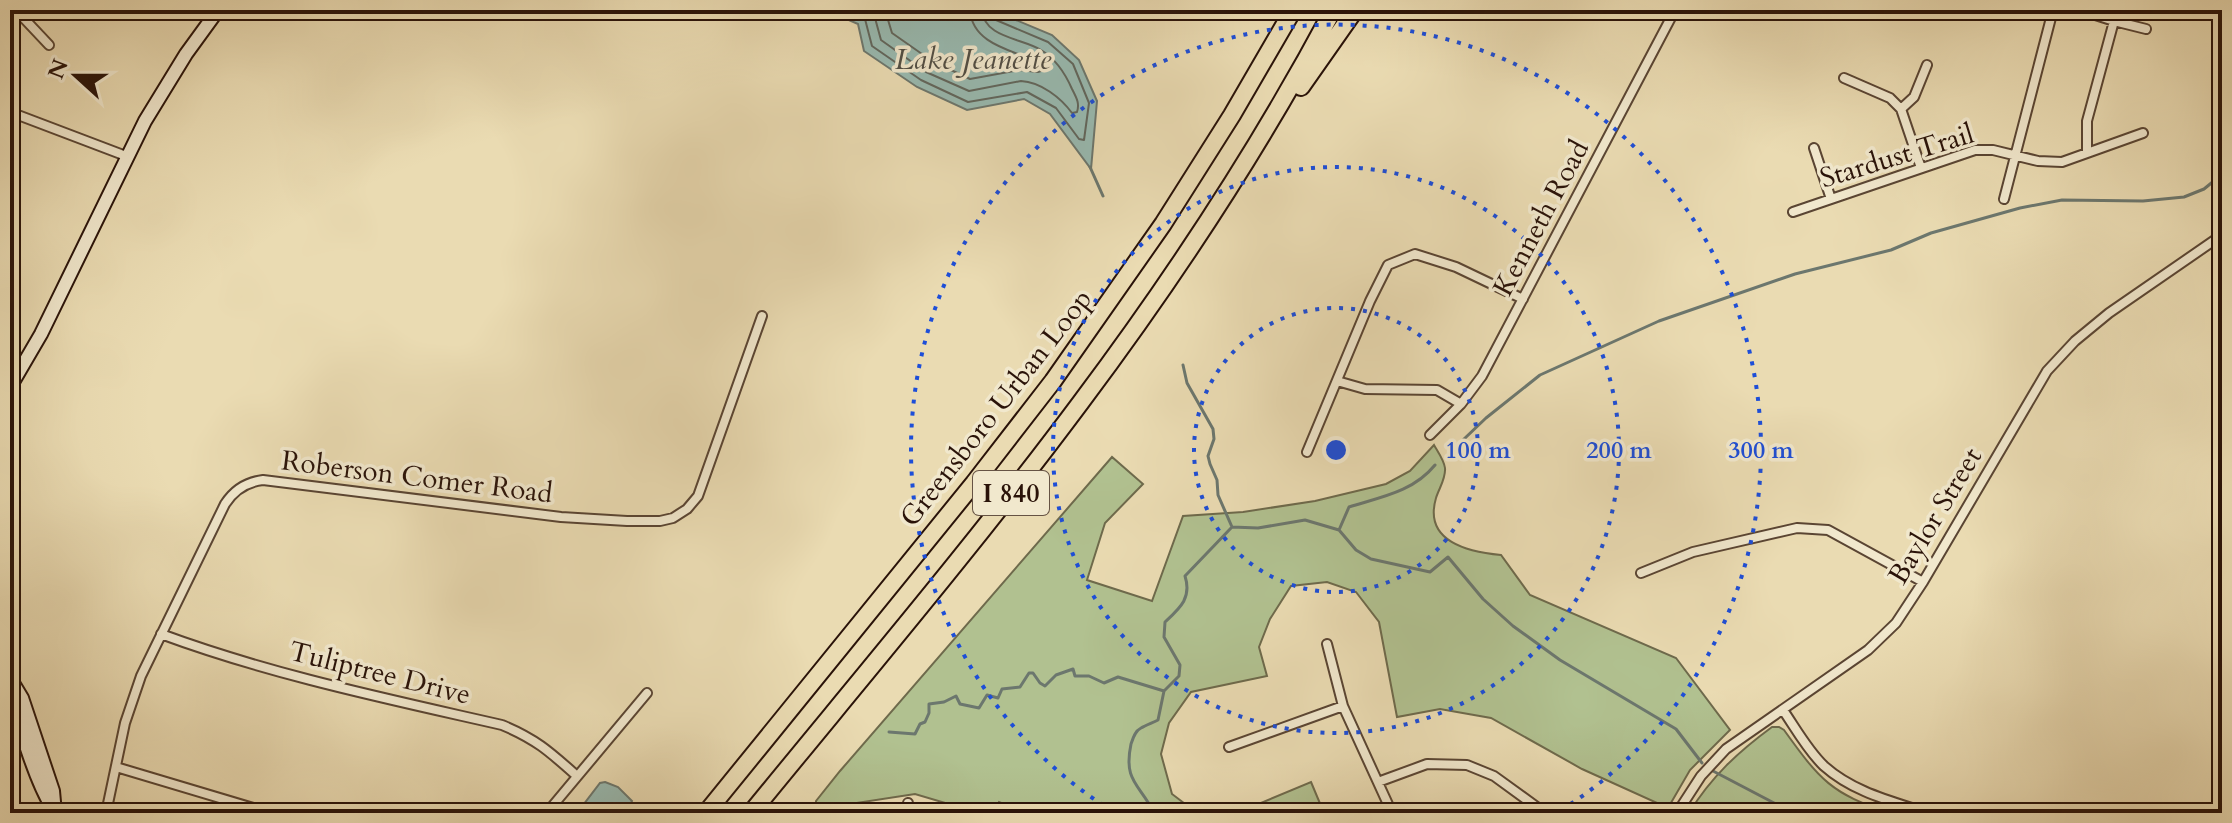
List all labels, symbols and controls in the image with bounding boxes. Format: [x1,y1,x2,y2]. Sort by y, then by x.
north arrow [36,36,116,116]
water label: Lake Jeanette [895,39,1052,80]
text: N [41,55,76,83]
street label: Stardust Trail [1815,115,1979,197]
street label: Kenneth Road [1484,133,1598,303]
street label: Greensboro Urban Loop [891,281,1101,535]
text: 100 m [1445,434,1512,467]
text: 200 m [1586,434,1653,467]
text: 300 m [1728,434,1795,467]
centre of rings [1322,436,1350,464]
street label: Baylor Street [1879,440,1991,591]
street label: Roberson Comer Road [279,442,555,512]
road number: I 840 [973,471,1049,515]
street label: Tuliptree Drive [285,632,475,714]

